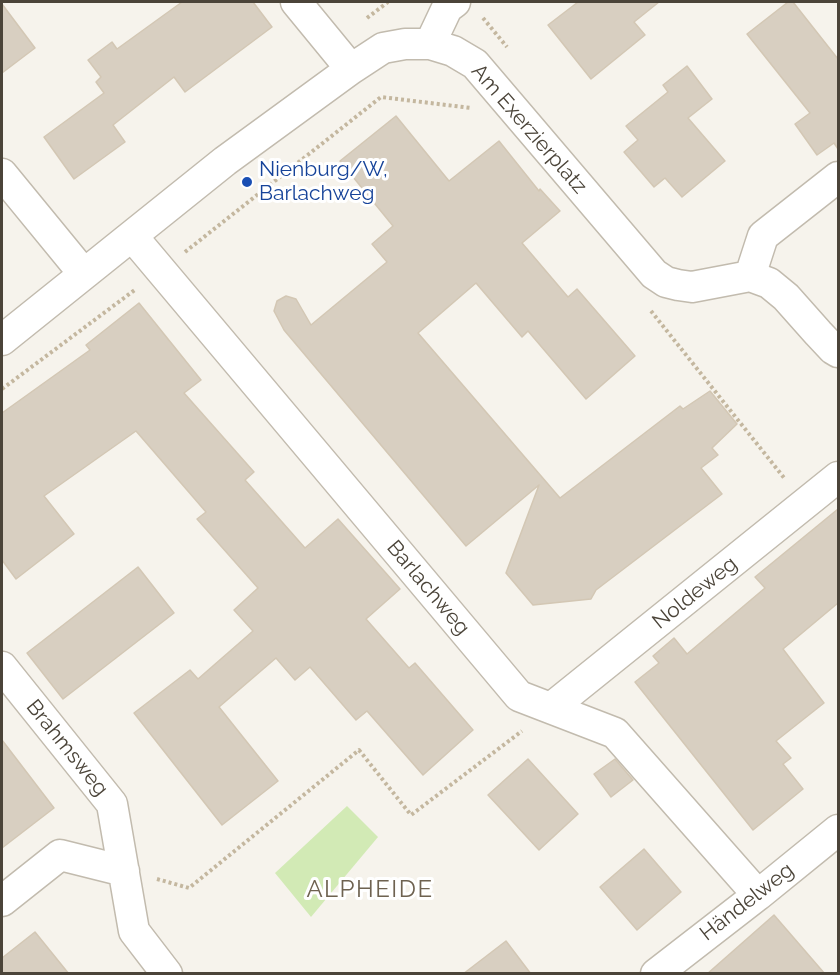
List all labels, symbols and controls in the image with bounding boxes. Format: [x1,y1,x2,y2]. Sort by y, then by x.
street label: Am Exerzierplatz [466,59,592,199]
place label: Nienburg/W, Barlachweg [259,157,388,207]
marker: Nienburg/W, Barlachweg [240,175,254,189]
street label: Barlachweg [381,536,475,640]
street label: Noldeweg [648,551,742,635]
street label: Brahmsweg [21,695,113,801]
street label: Händelweg [695,858,799,946]
district label: ALPHEIDE [306,876,434,904]

